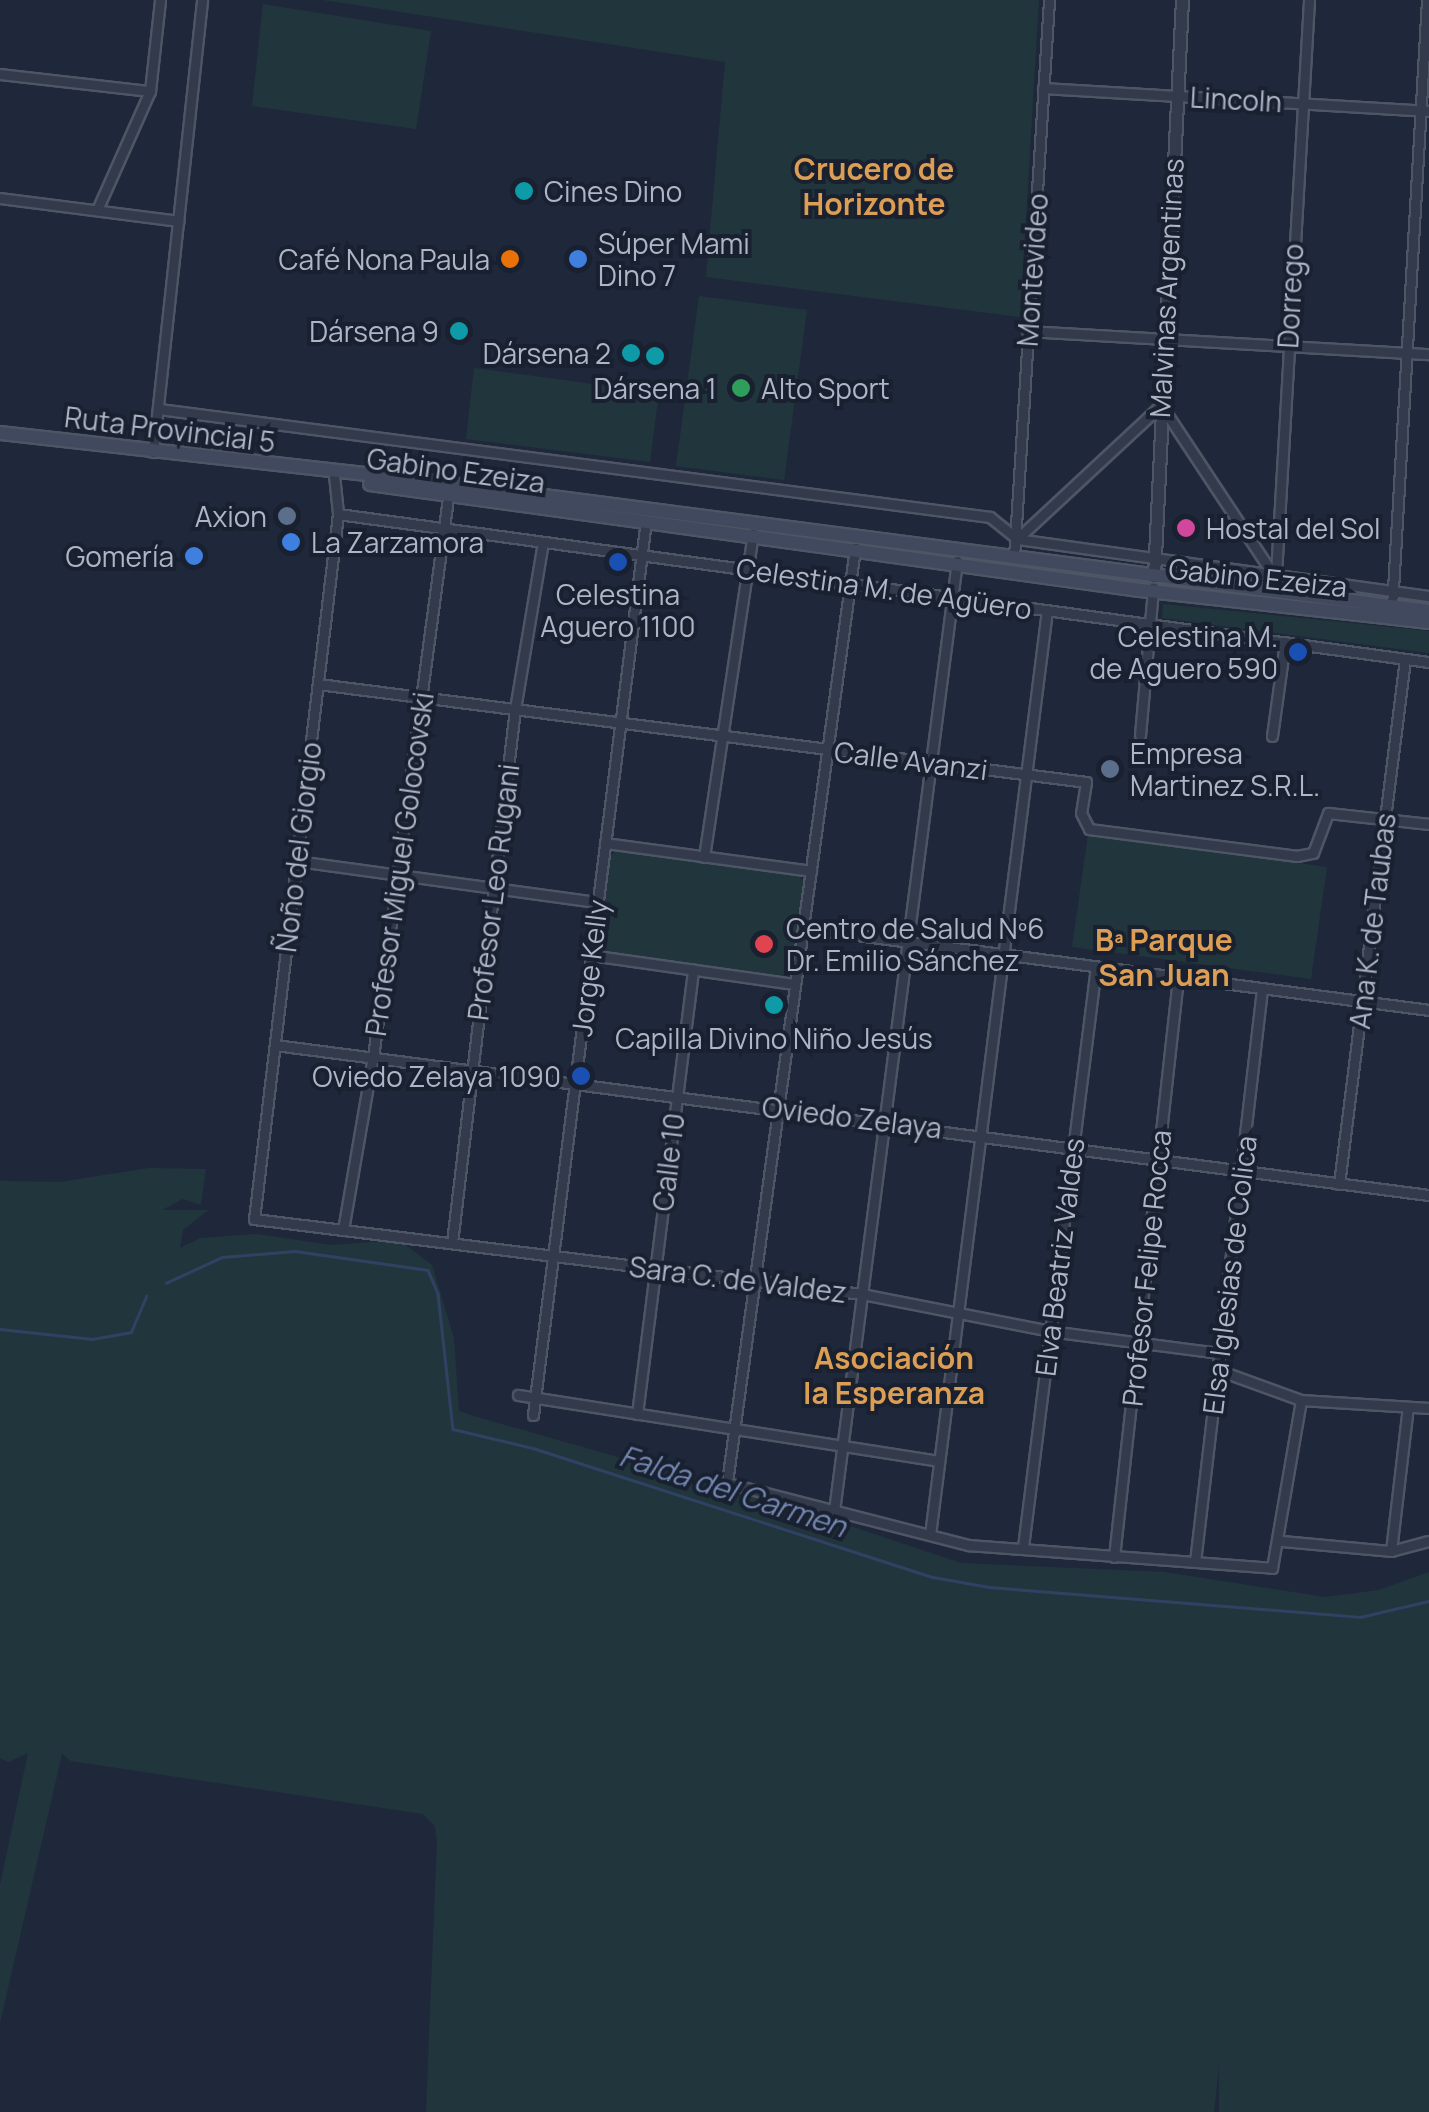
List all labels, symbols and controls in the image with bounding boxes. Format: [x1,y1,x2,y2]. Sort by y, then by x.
street label: Lincoln [1189,80,1283,118]
district label: Crucero de Horizonte [794,151,954,222]
street label: Malvinas Argentinas [1142,157,1190,419]
place label: Cines Dino [544,174,682,208]
marker: Cines Dino [513,180,535,202]
street label: Montevideo [1010,192,1054,348]
place label: Súper Mami Dino 7 [598,226,750,292]
place label: Café Nona Paula [278,242,490,276]
street label: Dorrego [1270,243,1310,349]
marker: Café Nona Paula [499,248,521,270]
marker: Súper Mami Dino 7 [567,248,589,270]
place label: Dársena 9 [309,314,439,348]
marker: Dársena 9 [448,320,470,342]
place label: Dársena 2 [483,336,611,370]
marker: Dársena 2 [620,342,642,364]
marker: Dársena 1 [644,345,666,367]
place label: Dársena 1 [593,371,717,405]
place label: Alto Sport [761,371,890,405]
marker: Alto Sport [730,377,752,399]
street label: Ruta Provincial 5 [63,399,277,459]
street label: Gabino Ezeiza [365,441,547,499]
place label: Axion [195,499,267,533]
marker: Axion [276,505,298,527]
place label: Hostal del Sol [1206,511,1381,545]
marker: Hostal del Sol [1175,517,1197,539]
place label: La Zarzamora [311,525,484,559]
marker: La Zarzamora [280,531,302,553]
place label: Gomería [65,539,174,573]
marker: Gomería [183,545,205,567]
marker: Celestina Aguero 1100 [607,551,629,573]
street label: Celestina M. de Agüero [734,551,1034,625]
street label: Gabino Ezeiza [1167,551,1349,603]
place label: Celestina Aguero 1100 [540,577,696,643]
place label: Celestina M. de Aguero 590 [1090,619,1278,685]
marker: Celestina M. de Aguero 590 [1287,641,1309,663]
street label: Profesor Miguel Golocovski [358,690,440,1038]
street label: Calle Avanzi [832,734,990,786]
place label: Empresa Martinez S.R.L. [1130,736,1320,802]
street label: Ñoño del Giorgio [268,740,328,954]
marker: Empresa Martinez S.R.L. [1099,758,1121,780]
street label: Profesor Leo Rugani [461,762,525,1022]
street label: Ana K. de Taubas [1342,811,1402,1031]
street label: Jorge Kelly [564,898,614,1038]
place label: Centro de Salud Nº6 Dr. Emilio Sánchez [786,911,1045,977]
district label: Bª Parque San Juan [1095,922,1233,992]
marker: Centro de Salud Nº6 Dr. Emilio Sánchez [751,931,777,957]
marker: Capilla Divino Niño Jesús [763,994,785,1016]
place label: Capilla Divino Niño Jesús [615,1021,933,1055]
place label: Oviedo Zelaya 1090 [312,1059,561,1093]
marker: Oviedo Zelaya 1090 [570,1065,592,1087]
street label: Oviedo Zelaya [760,1089,944,1145]
street label: Calle 10 [645,1111,691,1213]
street label: Profesor Felipe Rocca [1115,1128,1177,1408]
street label: Elsa Iglesias de Colica [1195,1134,1263,1416]
street label: Elva Beatriz Valdes [1028,1136,1090,1378]
street label: Sara C. de Valdez [627,1249,849,1309]
district label: Asociación la Esperanza [803,1340,985,1410]
water label: Falda del Carmen [615,1437,851,1545]

